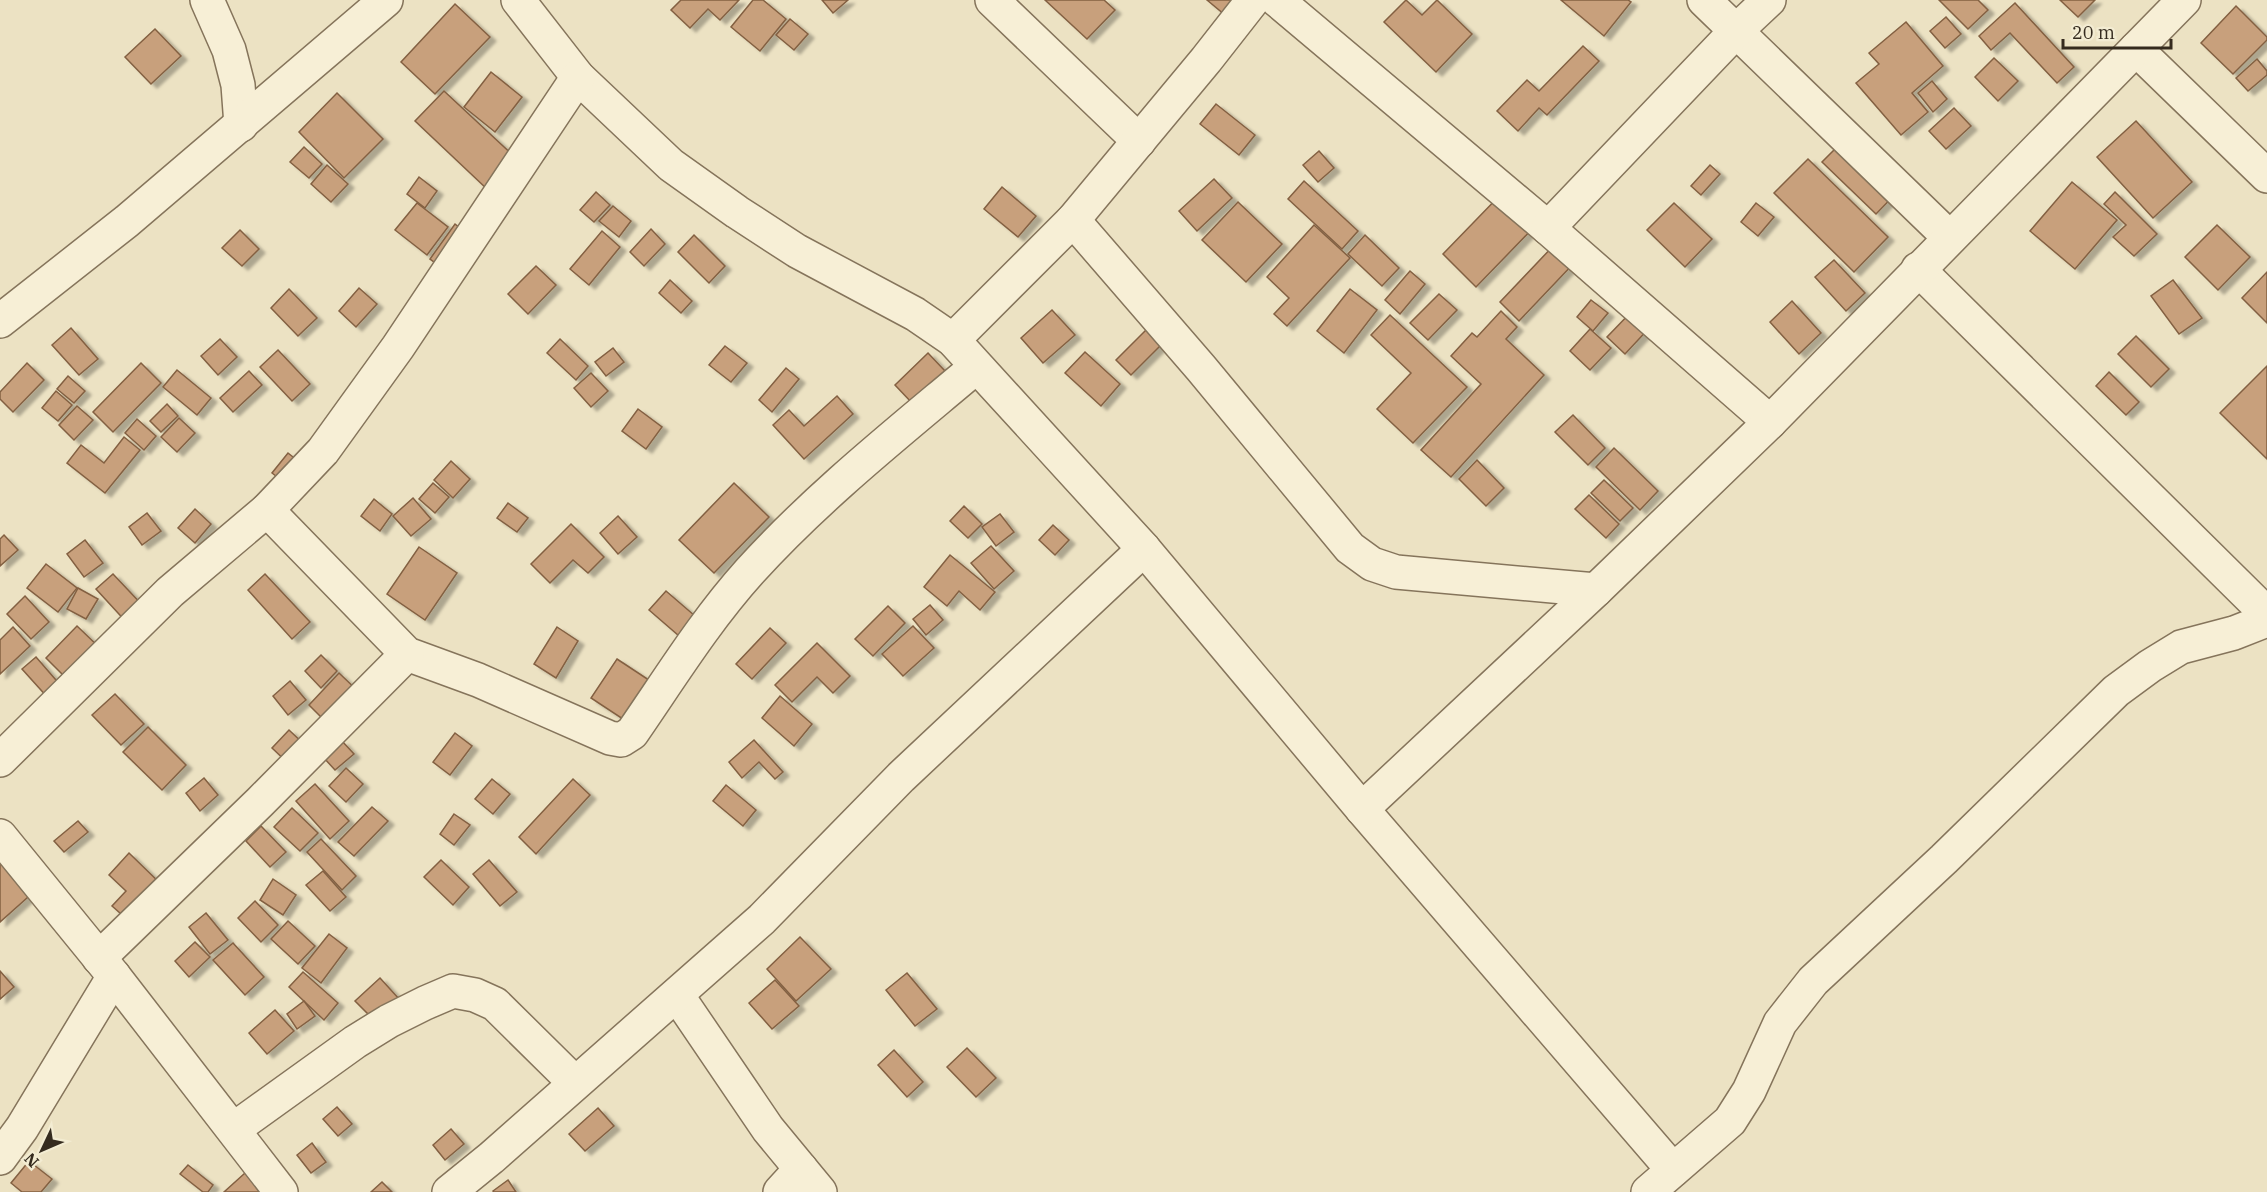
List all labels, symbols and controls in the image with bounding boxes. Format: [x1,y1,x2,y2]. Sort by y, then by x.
scale bar [2063,12,2171,50]
text: 20 m [2072,21,2115,44]
north arrow [12,1120,72,1180]
text: N [20,1149,43,1172]

